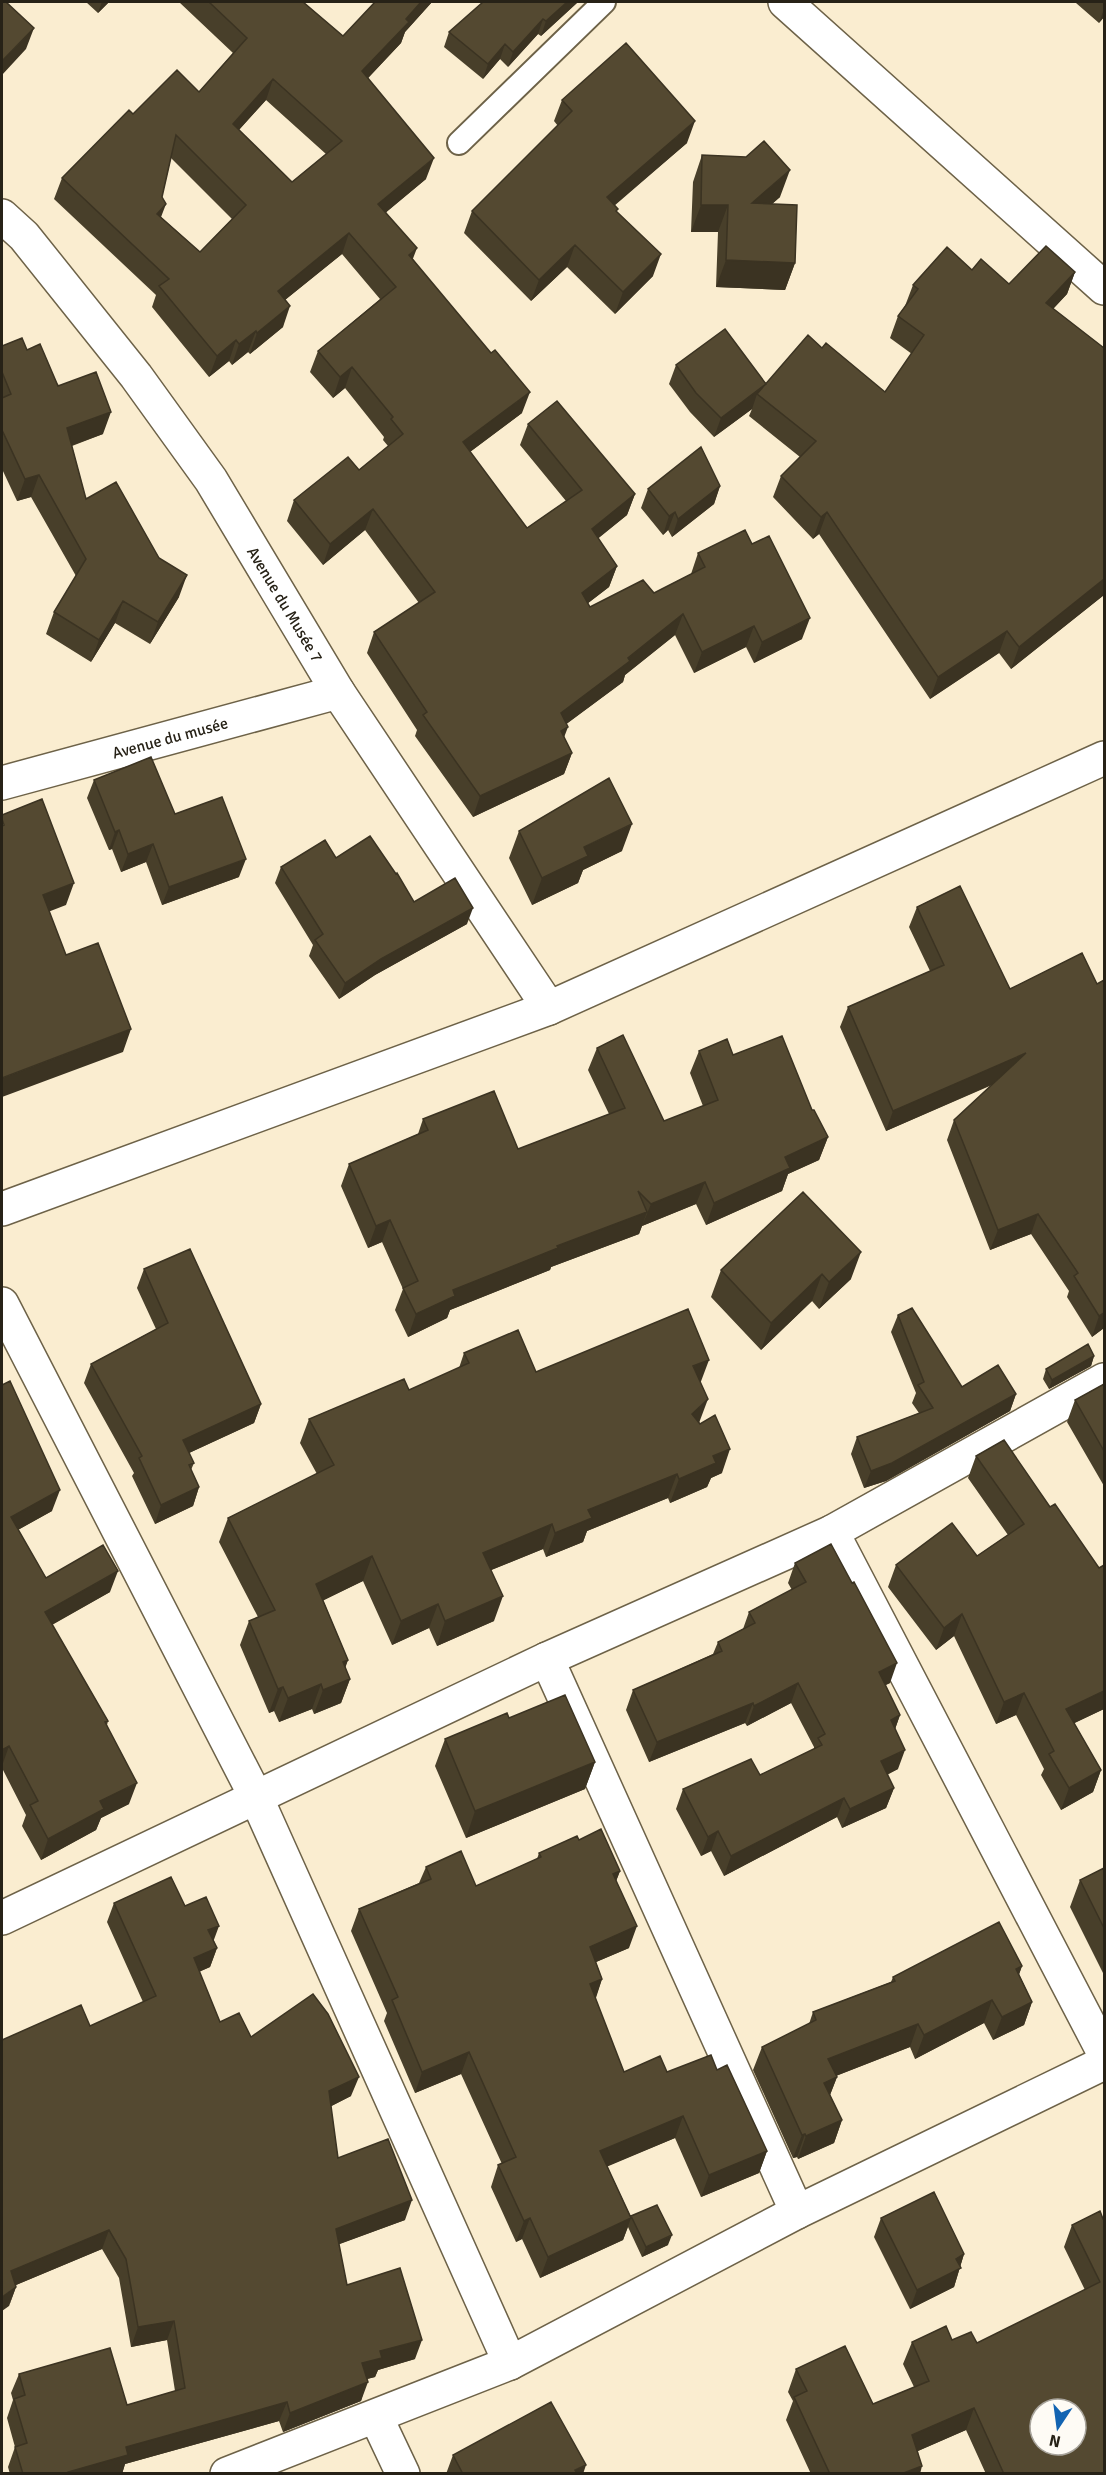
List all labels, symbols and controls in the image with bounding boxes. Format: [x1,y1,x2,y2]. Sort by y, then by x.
street label: Avenue du Musée 7 [242,543,327,666]
street label: Avenue du musée [110,713,230,764]
north arrow [1028,2397,1088,2457]
text: N [1047,2430,1063,2452]

